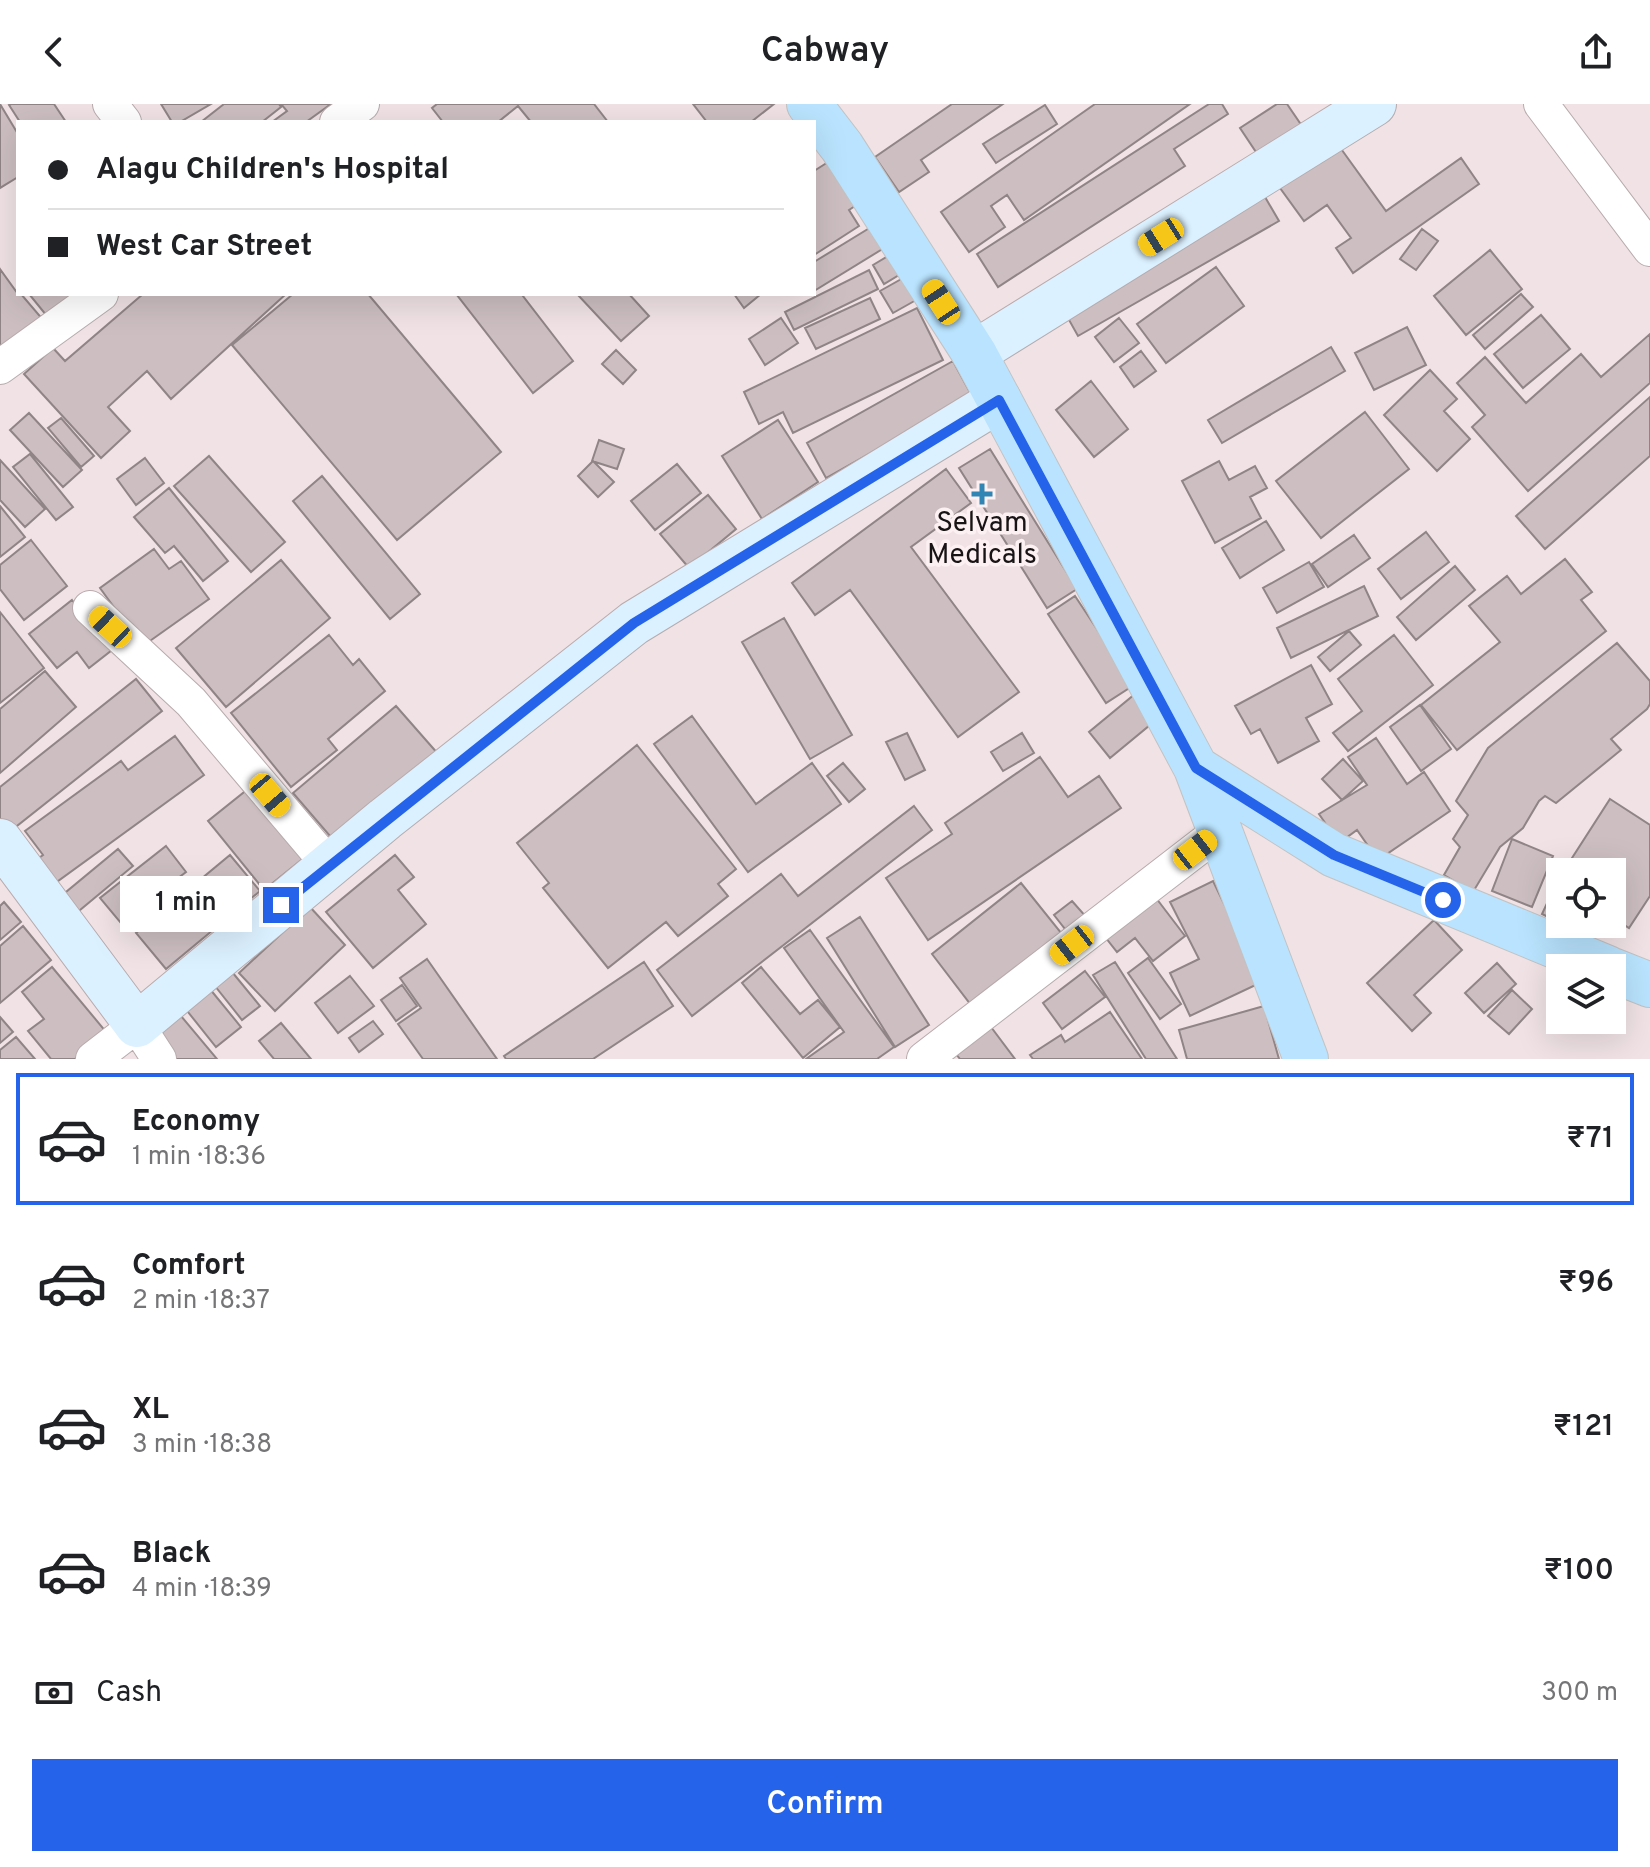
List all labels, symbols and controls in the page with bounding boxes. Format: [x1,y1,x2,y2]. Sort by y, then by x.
text: Cabway [761,29,889,75]
icon: back [32,30,76,74]
icon: share [1574,30,1618,74]
text: Alagu Children's Hospital [96,152,449,189]
car [1134,214,1188,260]
text: West Car Street [96,229,312,266]
car [918,275,964,329]
marker: Selvam Medicals [973,485,991,503]
place label: Selvam Medicals [927,506,1037,574]
car [84,602,136,652]
car [245,769,295,821]
car [1169,826,1221,874]
map controls [1546,858,1626,1034]
button: locate [1546,858,1626,938]
callout: 1 min [121,877,253,933]
route start [1425,882,1461,918]
text: 1 min [155,887,217,920]
route end [263,887,299,923]
car [1046,921,1098,969]
button: layers [1546,954,1626,1034]
icon: car [36,1103,108,1175]
text: Economy [132,1104,260,1141]
text: ₹71 [1566,1121,1614,1158]
text: 1 min · 18:36 [132,1141,266,1174]
icon: car [36,1247,108,1319]
text: Comfort [132,1248,245,1285]
text: ₹96 [1558,1265,1614,1302]
text: 2 min · 18:37 [132,1285,270,1318]
icon: car [36,1391,108,1463]
text: XL [132,1392,169,1429]
text: ₹121 [1553,1409,1614,1446]
text: 3 min · 18:38 [132,1429,272,1462]
icon: car [36,1535,108,1607]
text: Black [132,1536,211,1573]
text: ₹100 [1544,1553,1614,1590]
text: 4 min · 18:39 [132,1573,272,1606]
icon: cash [32,1671,76,1715]
text: Cash [96,1675,162,1712]
text: 300 m [1541,1677,1618,1710]
button: Confirm [32,1759,1618,1851]

